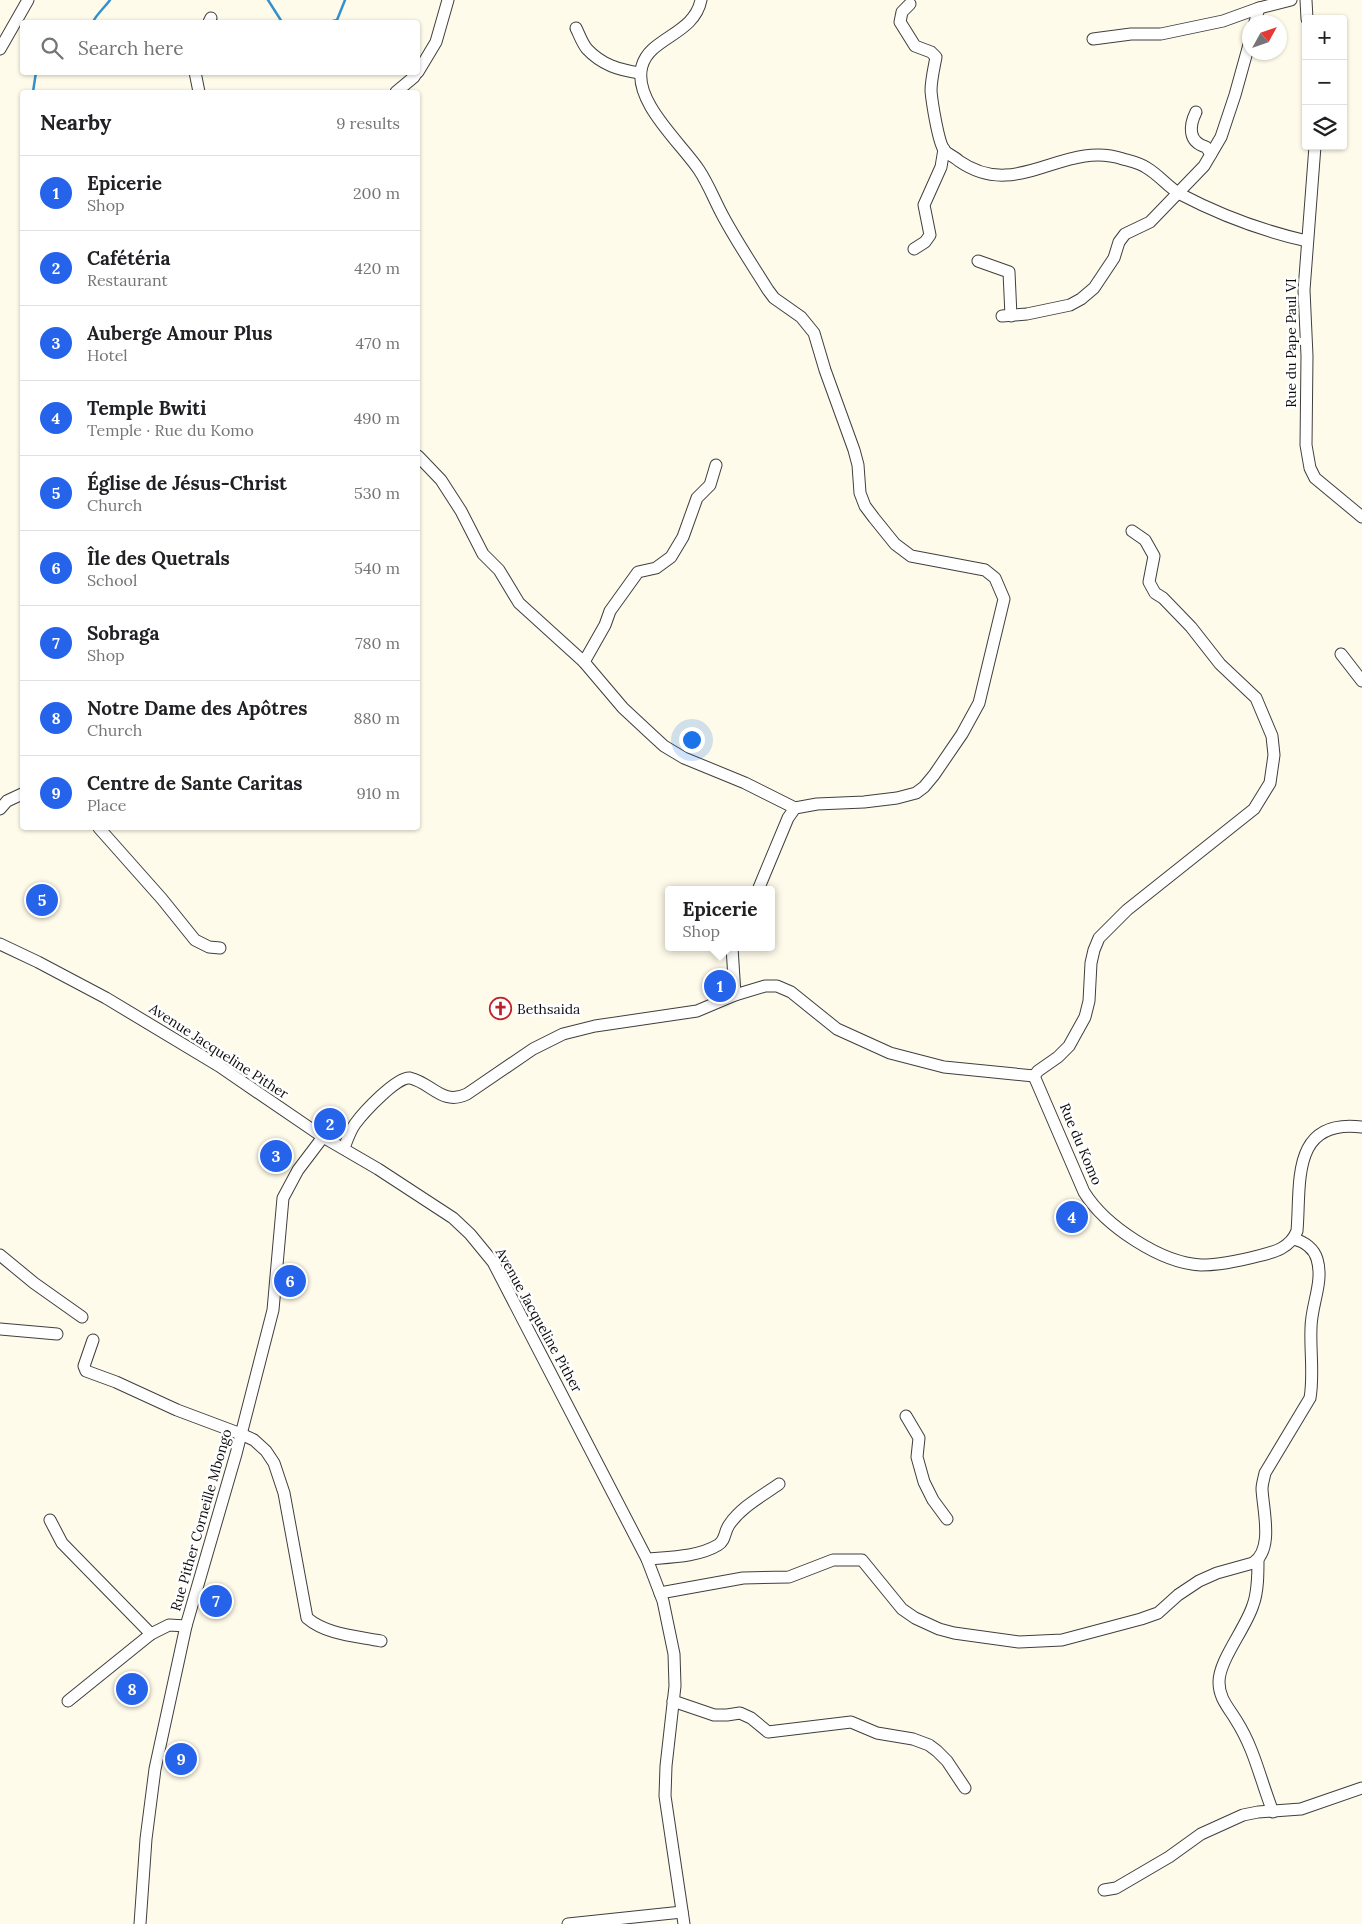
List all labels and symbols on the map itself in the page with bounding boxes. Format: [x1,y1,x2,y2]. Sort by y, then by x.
north arrow [1242,15,1287,60]
street label: Rue du Pape Paul VI [1282,278,1300,408]
your location [679,727,705,753]
pin: 5 [26,881,58,919]
pin: 1 [704,967,736,1005]
church icon: Bethsaida [489,997,513,1021]
street label: Avenue Jacqueline Pither [145,999,292,1103]
place label: Bethsaida [517,1000,580,1018]
street label: Rue du Komo [1056,1100,1106,1188]
pin: 2 [314,1105,346,1143]
pin: 3 [260,1137,292,1175]
pin: 4 [1056,1198,1088,1236]
street label: Avenue Jacqueline Pither [491,1244,586,1395]
pin: 6 [274,1262,306,1300]
street label: Rue Pither Corneille Mbongo [166,1427,236,1613]
pin: 7 [200,1582,232,1620]
pin: 8 [116,1670,148,1708]
pin: 9 [165,1740,197,1778]

